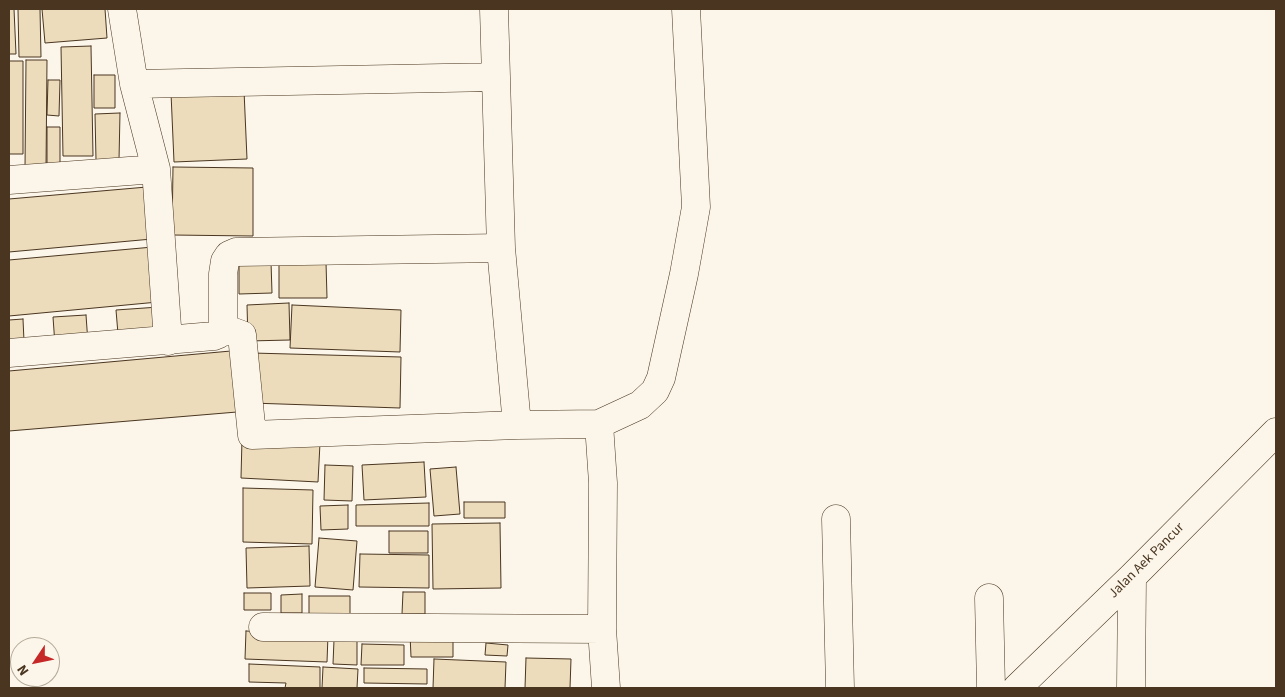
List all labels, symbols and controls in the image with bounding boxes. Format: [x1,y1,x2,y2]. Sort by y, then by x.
street label: Jalan Aek Pancur [1106,520,1188,602]
north arrow [10,637,60,687]
text: N [12,660,34,679]

